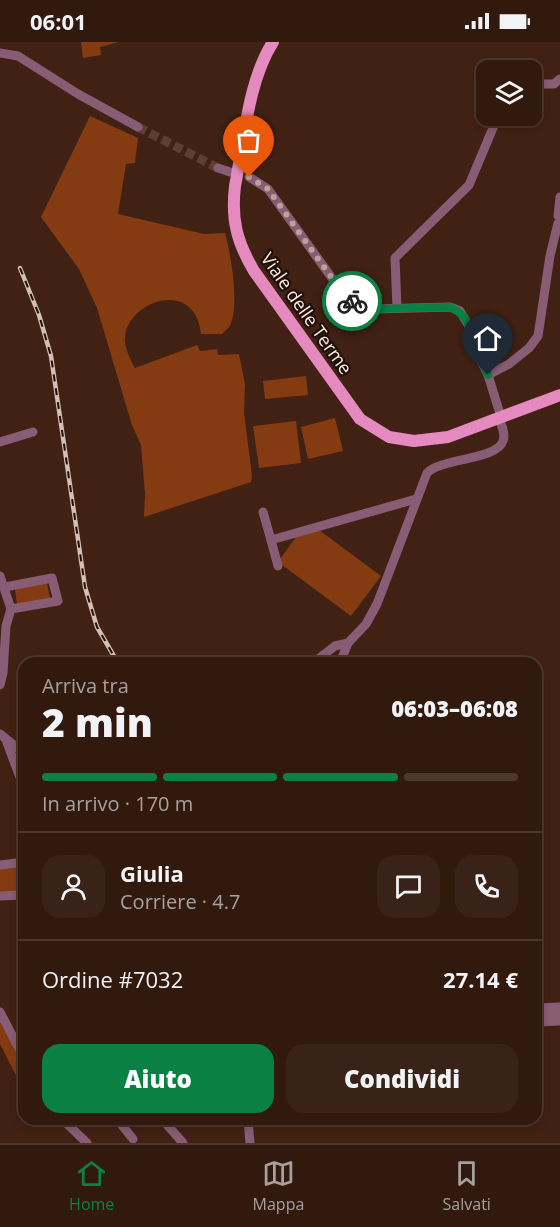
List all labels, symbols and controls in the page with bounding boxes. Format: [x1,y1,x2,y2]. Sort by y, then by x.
text: 06:01 [30,6,87,36]
map controls [476,60,542,126]
button: layers [476,60,542,126]
pin [223,115,274,177]
icon: bag [232,124,265,157]
street label: Viale delle Terme [256,247,358,379]
courier [322,271,382,331]
icon: bike [336,285,369,318]
pin [462,313,513,375]
icon: home [471,322,504,355]
text: Arriva tra [42,672,129,699]
text: 06:03–06:08 [391,693,518,723]
text: 2 min [42,695,153,748]
text: In arrivo · 170 m [42,790,193,817]
button: person [42,855,105,918]
button: chat [377,855,440,918]
button: phone [455,855,518,918]
text: Giulia [120,858,184,888]
text: Corriere · 4.7 [120,888,240,915]
text: Ordine #7032 [42,964,183,994]
text: 27.14 € [443,964,518,994]
button: Aiuto [42,1044,274,1113]
button: Condividi [286,1044,518,1113]
tab: Home [69,1157,114,1215]
tab: Mappa [253,1157,304,1215]
tab: Salvati [443,1157,491,1215]

